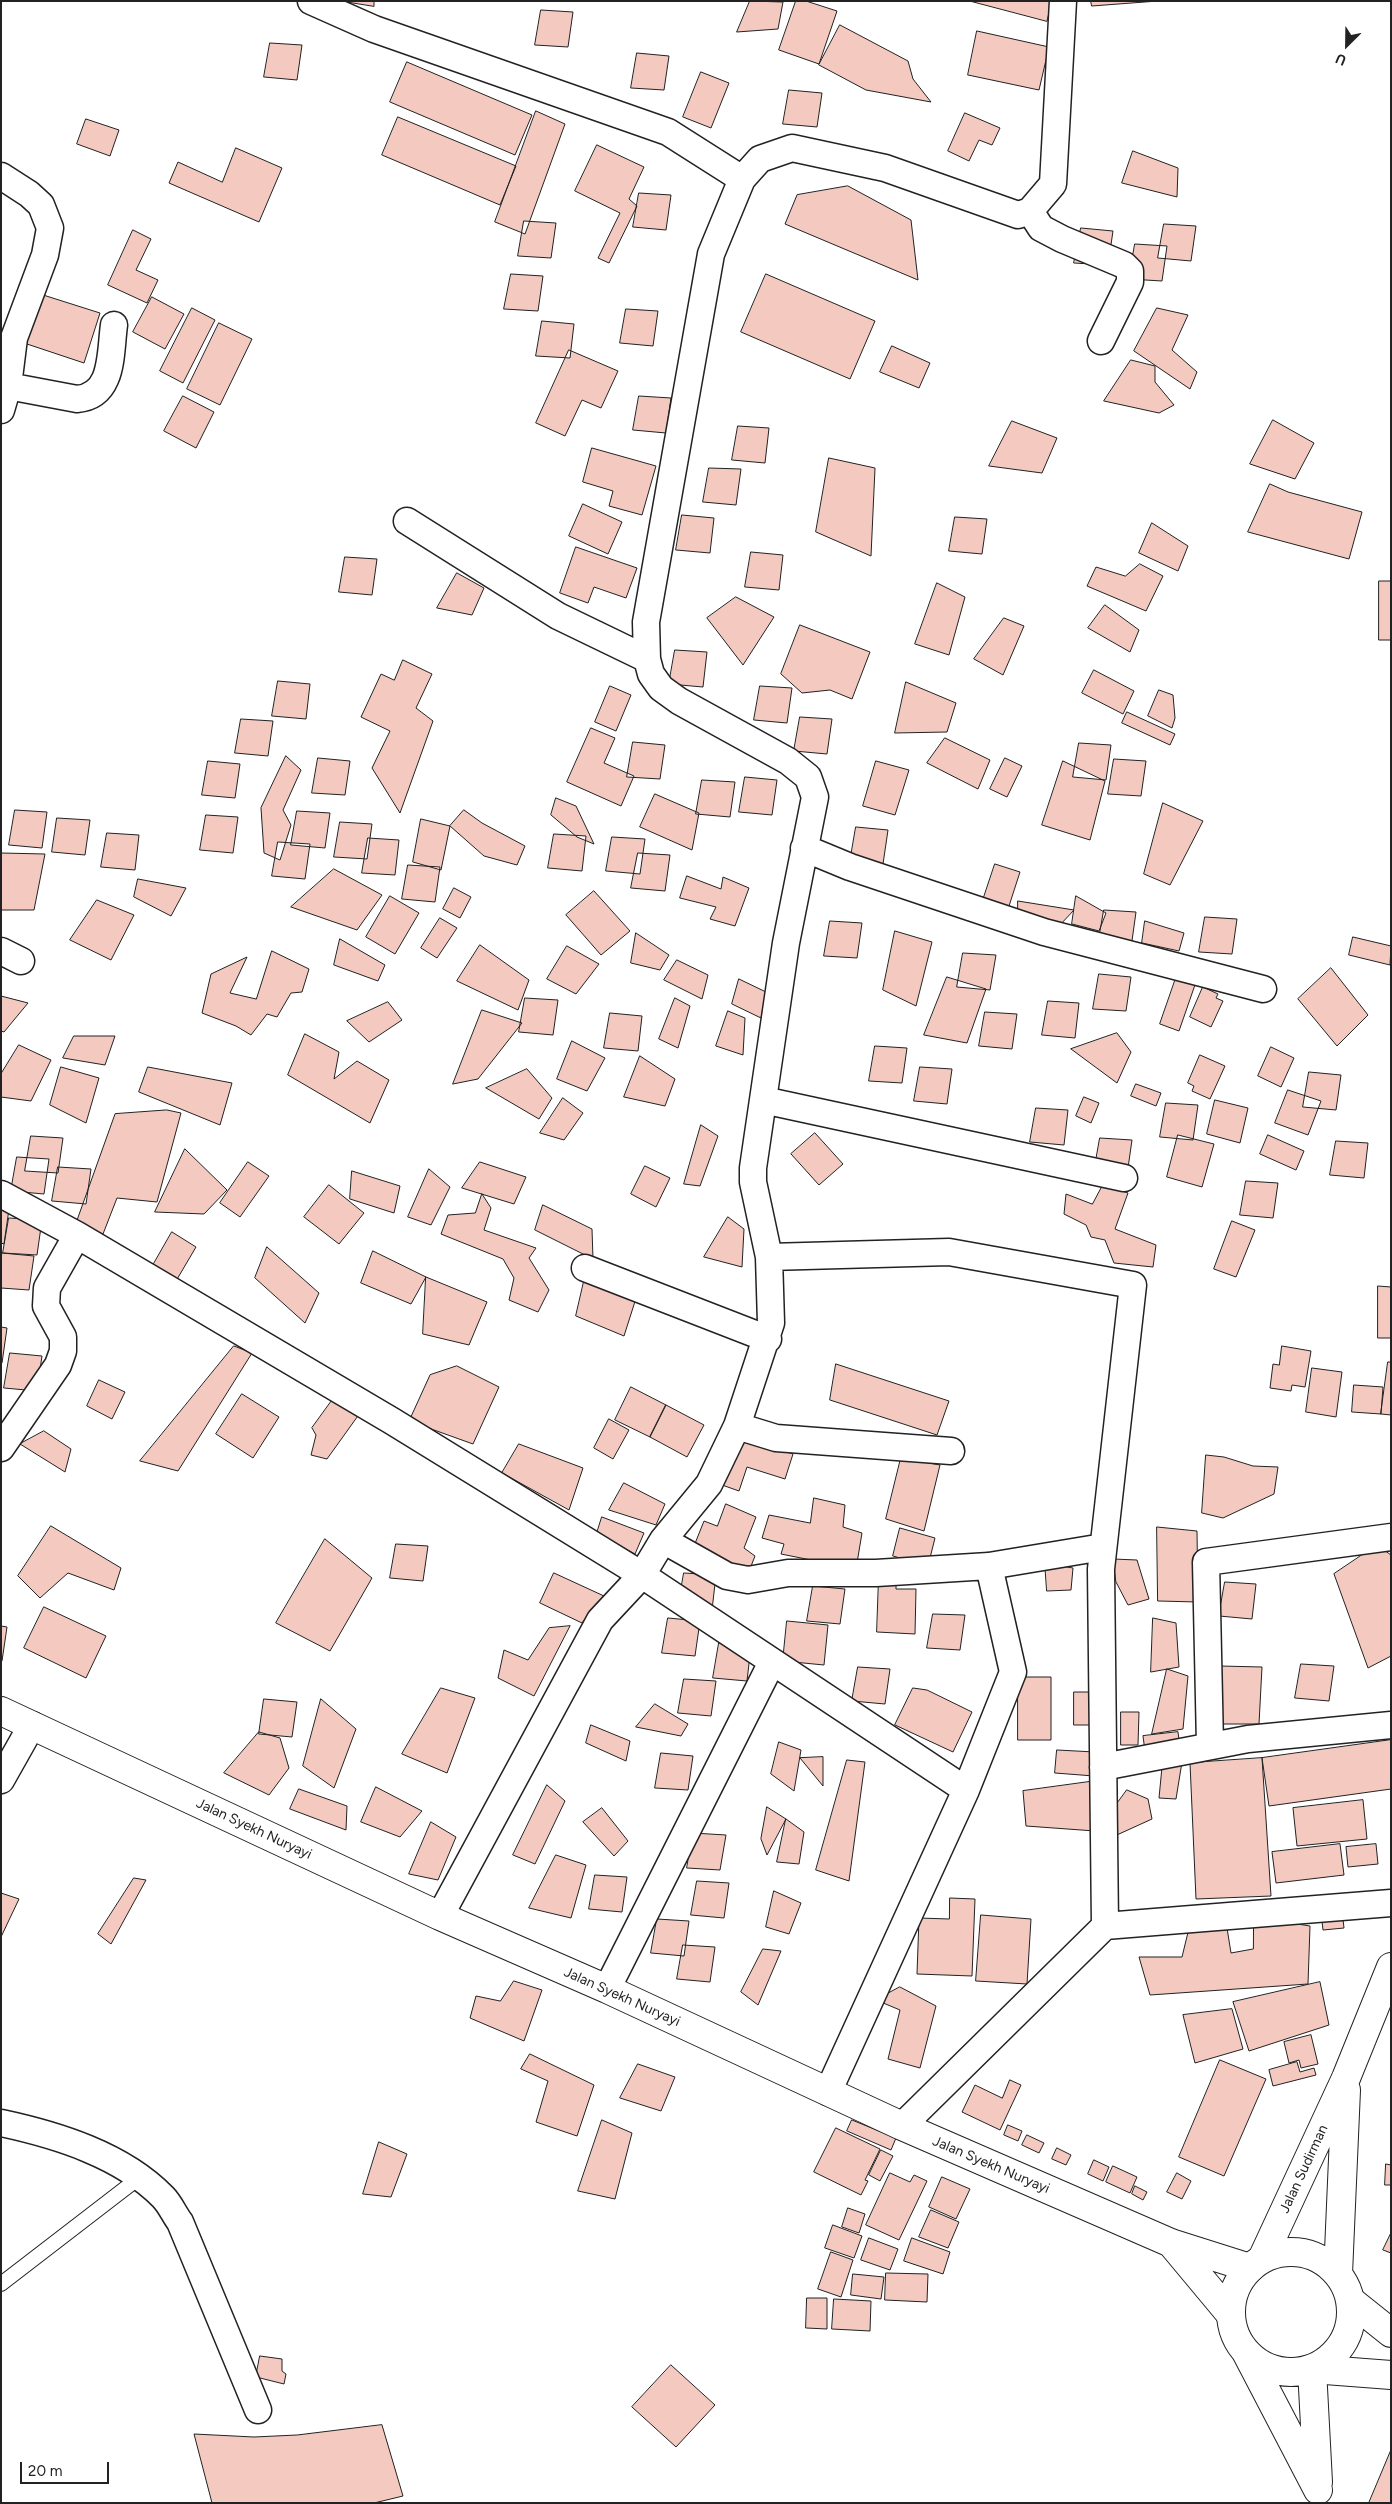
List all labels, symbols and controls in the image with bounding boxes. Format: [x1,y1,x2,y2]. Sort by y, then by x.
north arrow [1322,20,1372,70]
text: U [1333,50,1349,69]
street label: Jalan Syekh Nuryayi [194,1795,314,1863]
street label: Jalan Syekh Nuryayi [561,1964,683,2030]
street label: Jalan Sudirman [1276,2122,1332,2216]
street label: Jalan Syekh Nuryayi [930,2133,1052,2197]
scale bar [22,2452,111,2484]
text: 20 m [28,2462,62,2480]

